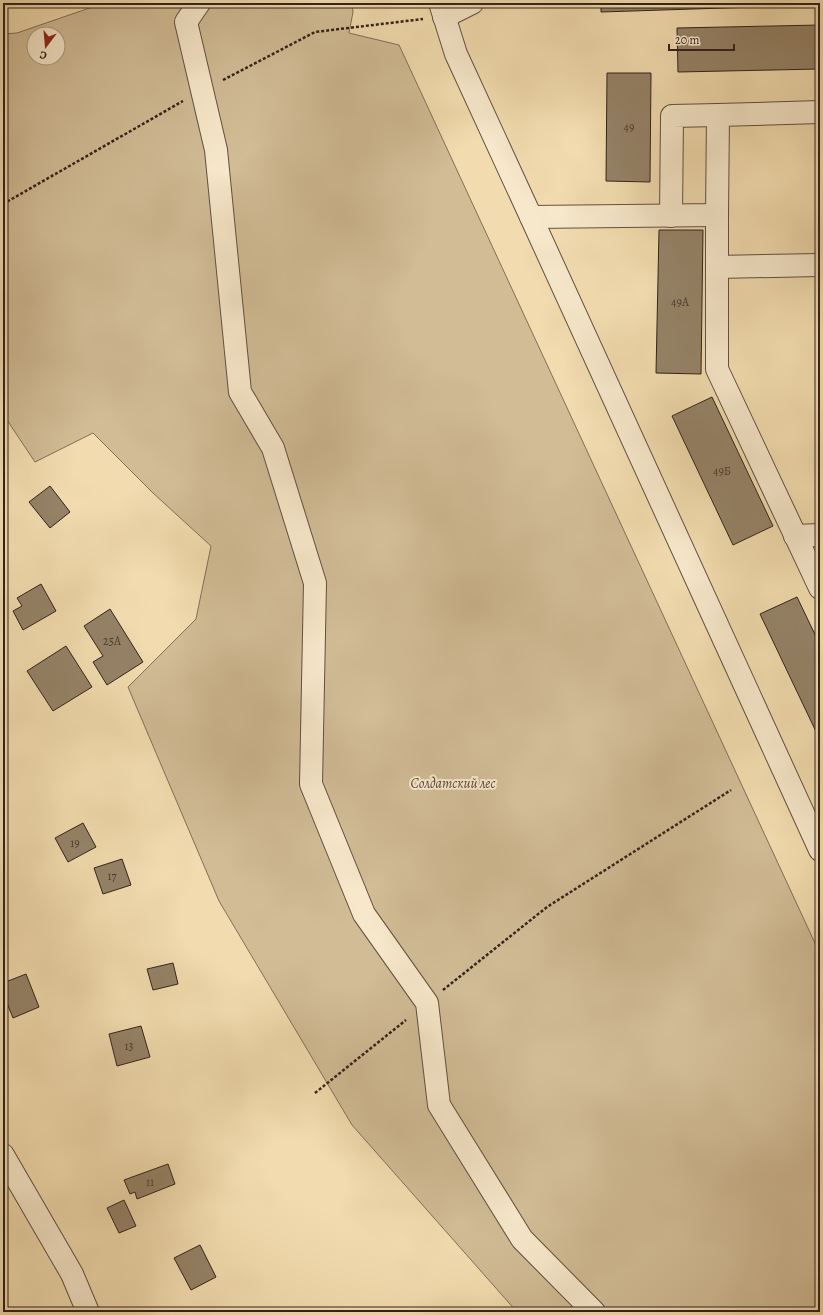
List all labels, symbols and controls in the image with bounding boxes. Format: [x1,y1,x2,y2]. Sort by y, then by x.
north arrow [26,26,66,66]
scale bar [669,26,734,52]
text: 20 m [675,32,699,48]
text: С [38,47,49,63]
house number: 49 [624,119,634,135]
house number: 49А [671,294,690,310]
house number: 49Б [713,463,731,479]
house number: 25А [103,633,122,649]
park label: Солдатский лес [411,774,495,793]
house number: 19 [70,835,80,851]
house number: 17 [107,868,118,884]
house number: 13 [124,1038,134,1054]
house number: 11 [146,1174,154,1190]

